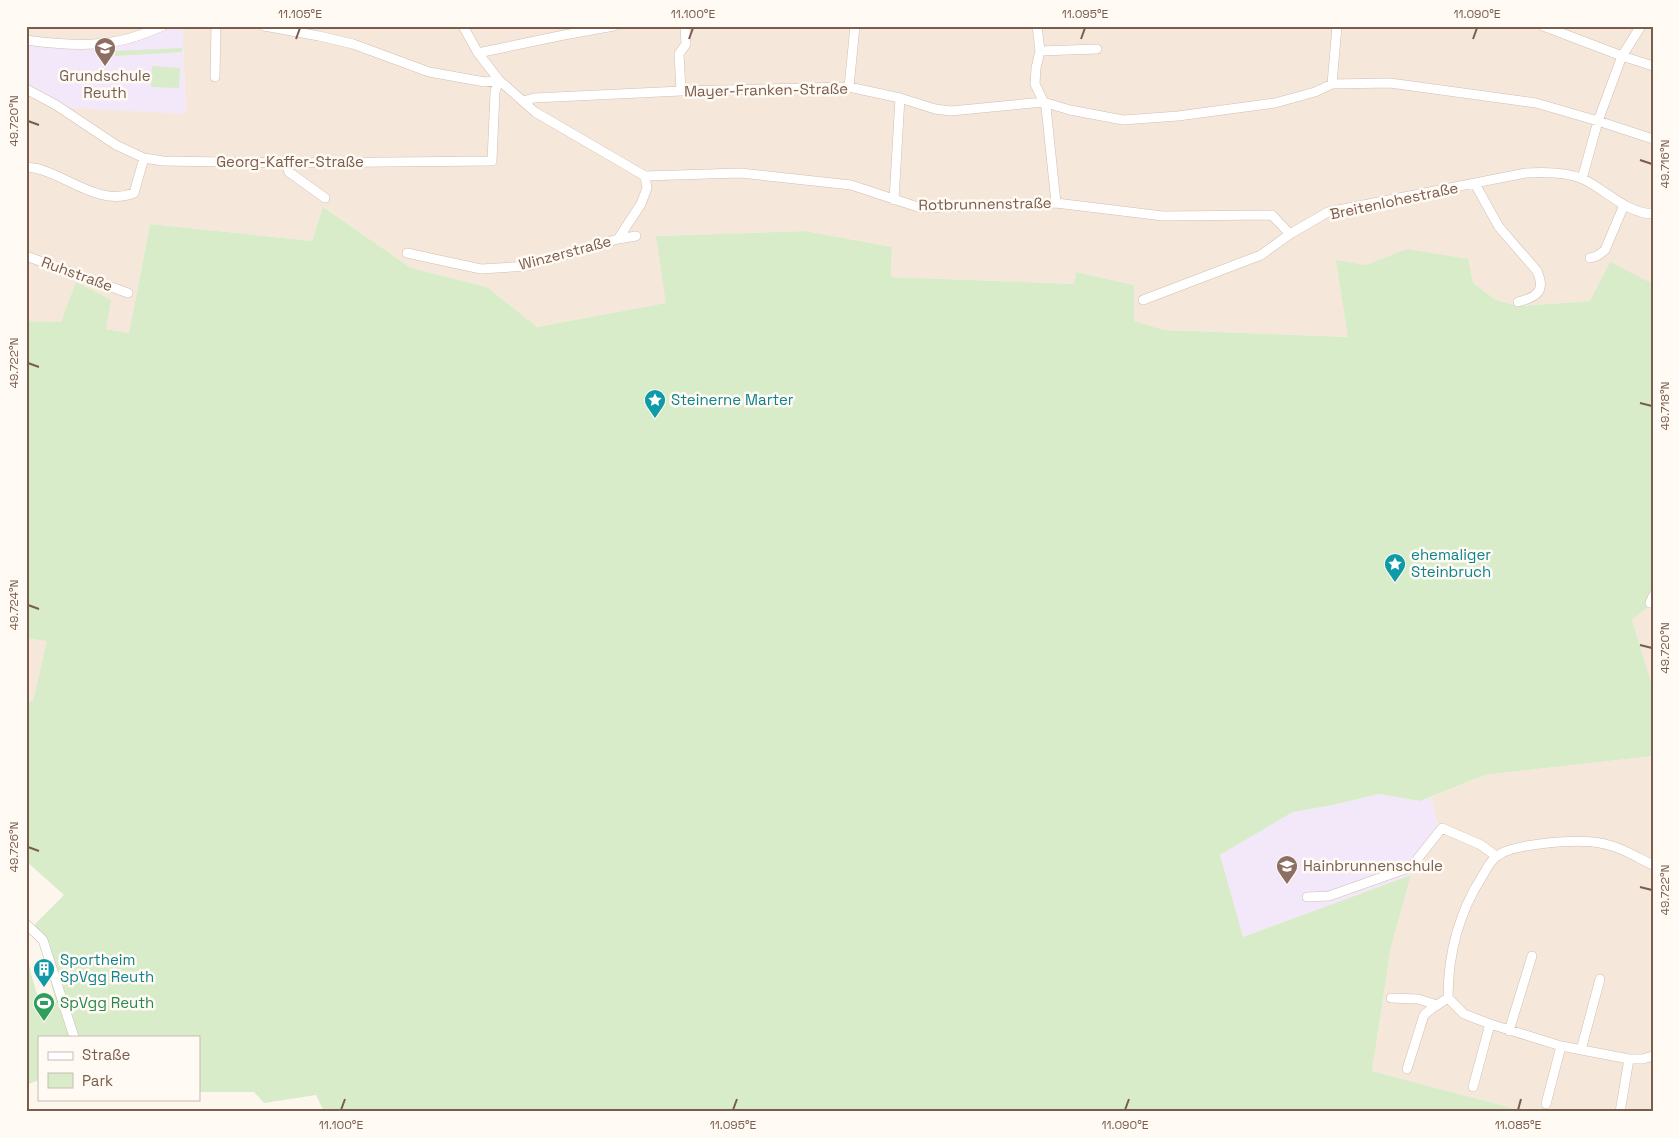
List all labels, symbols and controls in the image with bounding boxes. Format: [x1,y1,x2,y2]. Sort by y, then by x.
text: 11.105°E [278,6,322,22]
text: 11.100°E [671,6,715,22]
text: 11.095°E [1062,6,1108,22]
text: 11.090°E [1454,6,1501,22]
school or university icon: Grundschule Reuth [93,36,117,67]
place label: Grundschule Reuth [59,66,151,102]
street label: Mayer-Franken-Straße [684,79,848,100]
text: 49.720°N [6,95,22,147]
text: 49.716°N [1657,140,1673,188]
street label: Georg-Kaffer-Straße [216,152,364,171]
street label: Breitenlohestraße [1328,178,1460,223]
street label: Rotbrunnenstraße [918,193,1052,214]
street label: Winzerstraße [517,231,613,274]
street label: Ruhstraße [39,252,116,295]
text: 49.722°N [6,337,22,389]
text: 49.718°N [1657,381,1673,431]
place icon: Steinerne Marter [643,388,667,419]
place label: Steinerne Marter [671,390,794,409]
place label: ehemaliger Steinbruch [1411,545,1491,581]
place icon: ehemaliger Steinbruch [1383,552,1407,583]
text: 49.724°N [6,580,22,630]
text: 49.720°N [1657,622,1673,674]
text: 49.726°N [6,821,22,873]
school or university icon: Hainbrunnenschule [1275,854,1299,885]
place label: Hainbrunnenschule [1303,856,1443,875]
text: 49.722°N [1657,864,1673,916]
place label: Sportheim SpVgg Reuth [60,950,154,986]
building icon: Sportheim SpVgg Reuth [32,957,56,988]
sports icon: SpVgg Reuth [32,991,56,1022]
place label: SpVgg Reuth [60,993,154,1012]
legend [38,1036,200,1100]
text: Straße [82,1045,131,1064]
text: Park [82,1071,113,1090]
text: 11.100°E [319,1117,363,1133]
text: 11.095°E [710,1117,756,1133]
text: 11.090°E [1102,1117,1149,1133]
text: 11.085°E [1495,1117,1542,1133]

